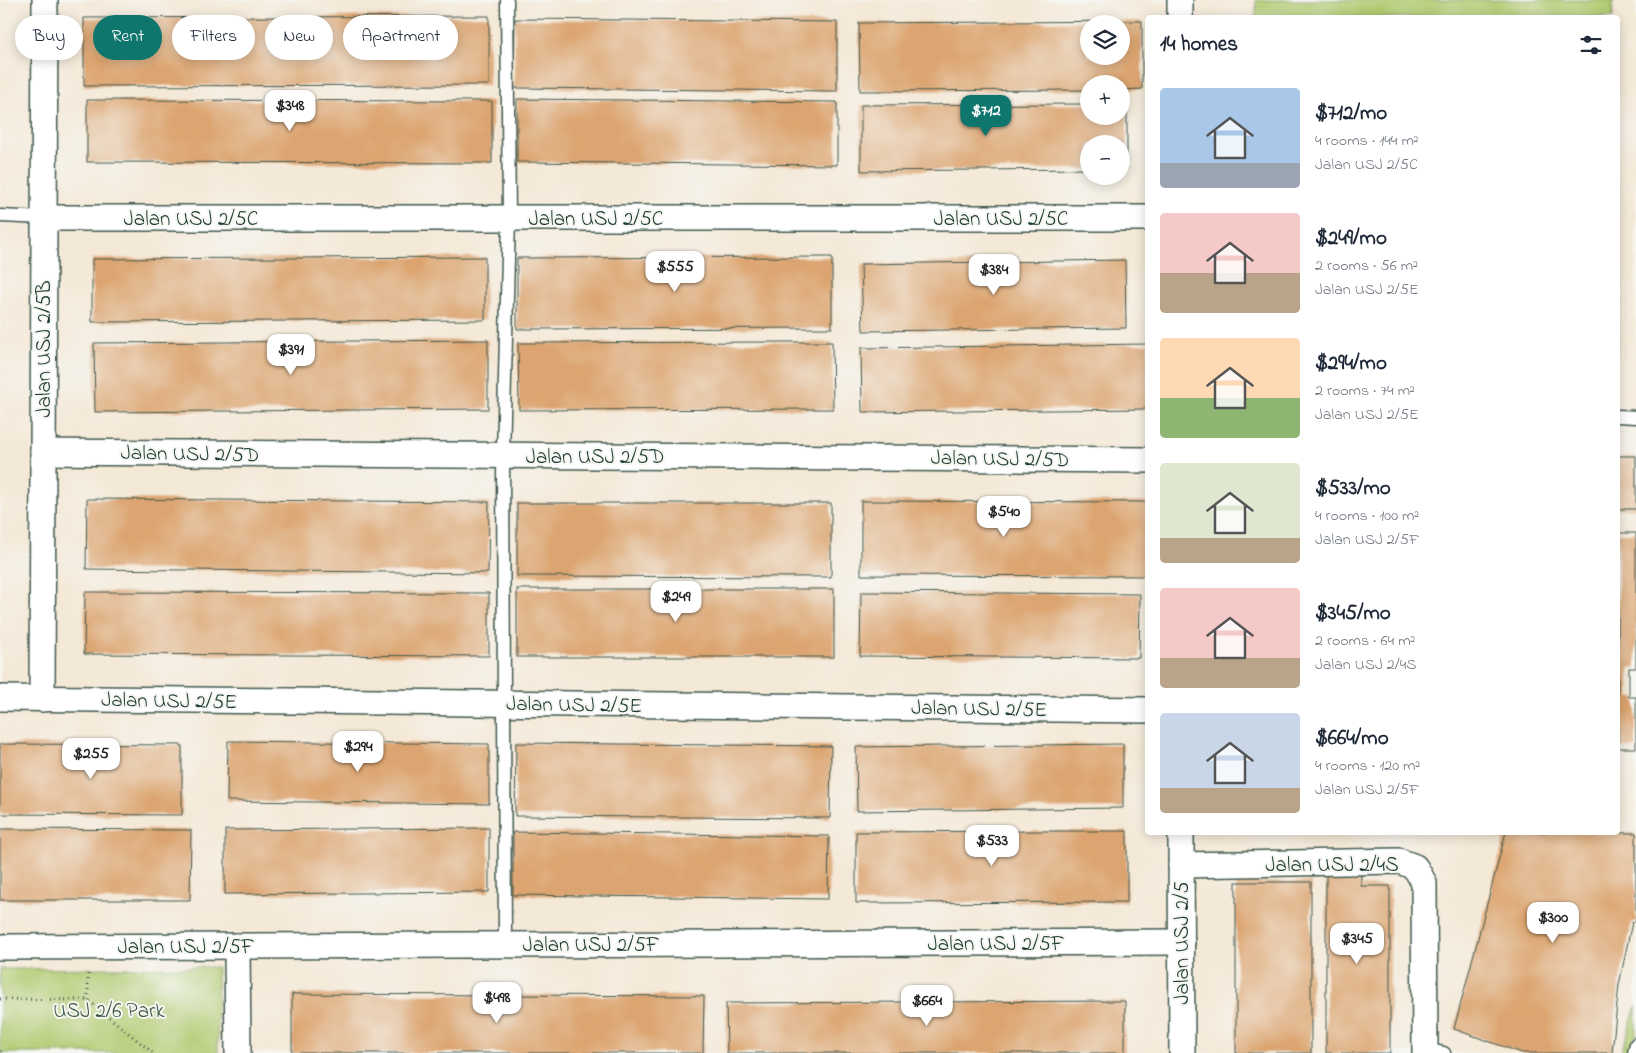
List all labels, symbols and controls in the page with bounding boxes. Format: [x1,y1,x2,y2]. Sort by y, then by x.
chip: Buy [15,15,83,60]
chip: Rent [93,15,162,60]
chip: Filters [172,15,255,60]
chip: New [265,15,333,60]
chip: Apartment [343,15,458,60]
map controls [1080,15,1130,185]
button: layers [1080,15,1130,65]
text: 14 homes [1160,30,1238,60]
icon: filters [1577,31,1605,59]
button: + [1080,75,1130,125]
pin: $348 [260,90,320,132]
text: $348 [276,94,304,118]
pin: $712 [956,94,1016,137]
text: $712 [971,99,1001,123]
text: $712/mo [1315,99,1387,129]
icon: home [1200,108,1260,168]
text: 4 rooms · 144 m² [1315,129,1419,153]
button: − [1080,135,1130,185]
text: Jalan USJ 2/5C [1315,153,1418,177]
street label: Jalan USJ 2/5C [124,205,258,235]
street label: Jalan USJ 2/5C [529,205,663,235]
street label: Jalan USJ 2/5C [934,205,1068,235]
text: $249/mo [1315,224,1387,254]
icon: home [1200,233,1260,293]
pin: $555 [645,250,705,293]
pin: $384 [964,254,1024,296]
text: 2 rooms · 56 m² [1315,254,1418,278]
text: $555 [656,255,694,279]
text: $384 [980,258,1008,282]
text: Jalan USJ 2/5E [1315,278,1419,302]
street label: Jalan USJ 2/5B [30,280,60,418]
pin: $391 [261,334,321,376]
text: $391 [278,338,304,362]
text: $294/mo [1315,349,1387,379]
icon: home [1200,358,1260,418]
text: 2 rooms · 74 m² [1315,379,1415,403]
text: Jalan USJ 2/5E [1315,403,1419,427]
street label: Jalan USJ 2/5D [120,439,260,471]
street label: Jalan USJ 2/5D [526,443,664,473]
street label: Jalan USJ 2/5D [930,444,1070,476]
text: $533/mo [1315,474,1391,504]
icon: home [1200,483,1260,543]
pin: $540 [974,496,1034,538]
text: $540 [988,500,1020,524]
text: 4 rooms · 100 m² [1315,504,1419,528]
text: Jalan USJ 2/5F [1315,528,1419,552]
pin: $249 [646,580,706,623]
text: $249 [661,585,691,609]
text: $345/mo [1315,599,1391,629]
icon: home [1200,608,1260,668]
text: 2 rooms · 64 m² [1315,629,1415,653]
text: Jalan USJ 2/4S [1315,653,1417,677]
street label: Jalan USJ 2/5E [101,686,237,718]
street label: Jalan USJ 2/5E [506,690,642,722]
street label: Jalan USJ 2/5E [911,694,1047,726]
text: $664/mo [1315,724,1389,754]
pin: $294 [328,730,388,773]
icon: home [1200,733,1260,793]
text: $294 [343,735,373,759]
pin: $255 [61,738,121,780]
text: $255 [73,742,109,766]
text: 4 rooms · 120 m² [1315,754,1420,778]
text: Jalan USJ 2/5F [1315,778,1419,802]
pin: $533 [962,824,1022,867]
text: $533 [976,829,1008,853]
street label: Jalan USJ 2/4S [1265,851,1399,881]
street label: Jalan USJ 2/5 [1168,881,1198,1005]
pin: $300 [1523,902,1583,944]
text: $300 [1538,906,1568,930]
pin: $345 [1327,922,1387,965]
text: $345 [1341,927,1373,951]
street label: Jalan USJ 2/5F [928,930,1065,960]
street label: Jalan USJ 2/5F [523,931,660,961]
street label: Jalan USJ 2/5F [118,933,255,963]
pin: $498 [467,982,527,1024]
pin: $664 [897,984,957,1027]
text: $498 [483,986,511,1010]
text: $664 [912,989,942,1013]
park label: USJ 2/6 Park [53,997,166,1027]

